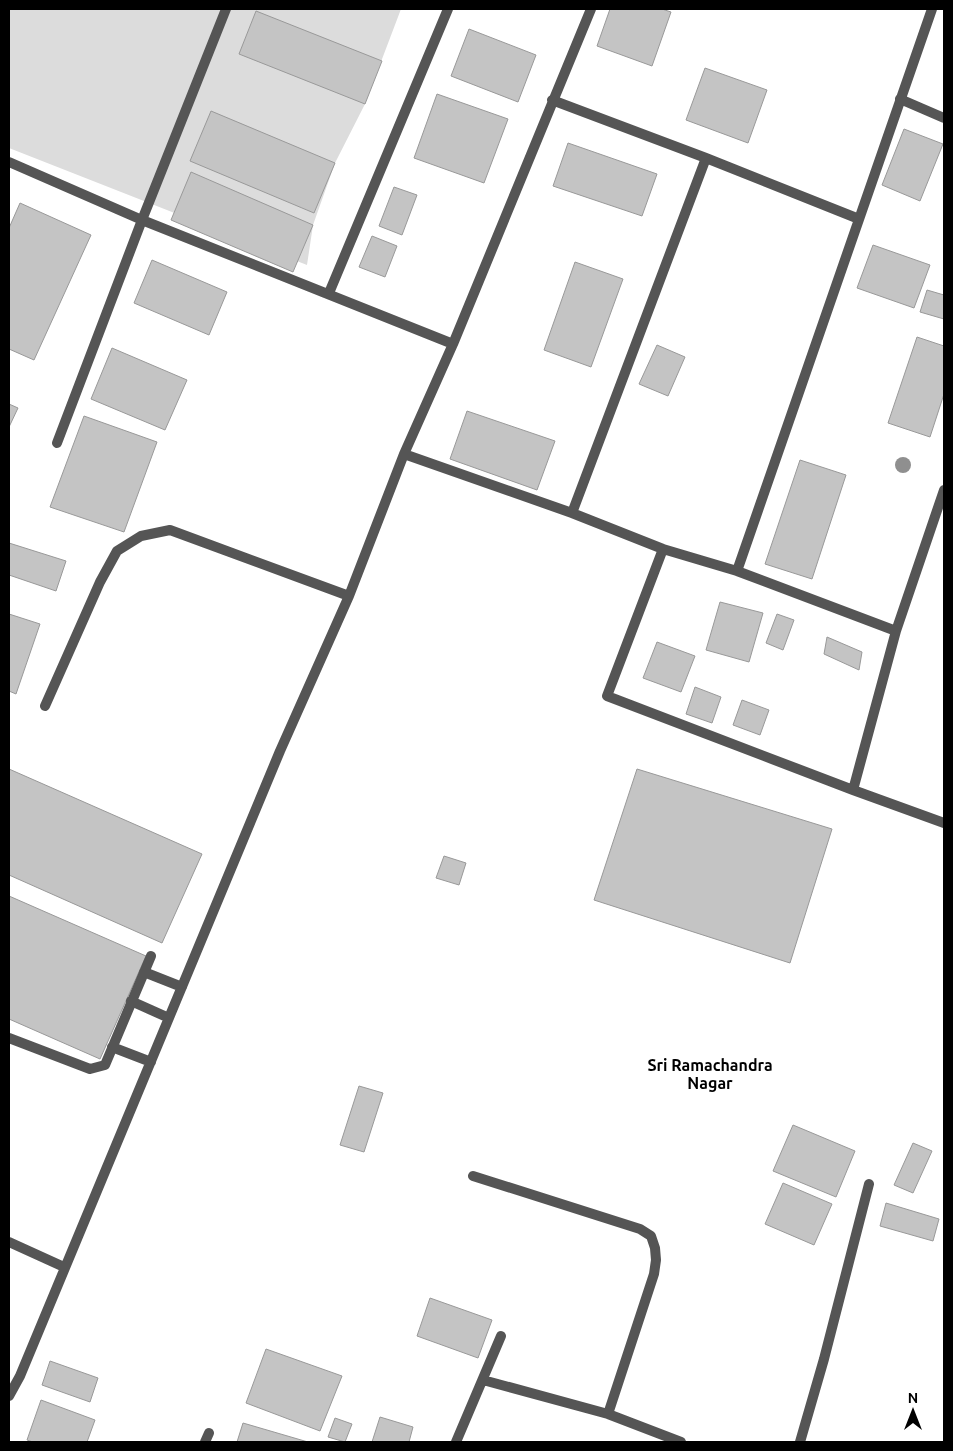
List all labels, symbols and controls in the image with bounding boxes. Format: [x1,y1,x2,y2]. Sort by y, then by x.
district label: Sri Ramachandra Nagar [647,1056,773,1092]
north arrow [888,1386,938,1436]
text: N [908,1390,918,1406]

